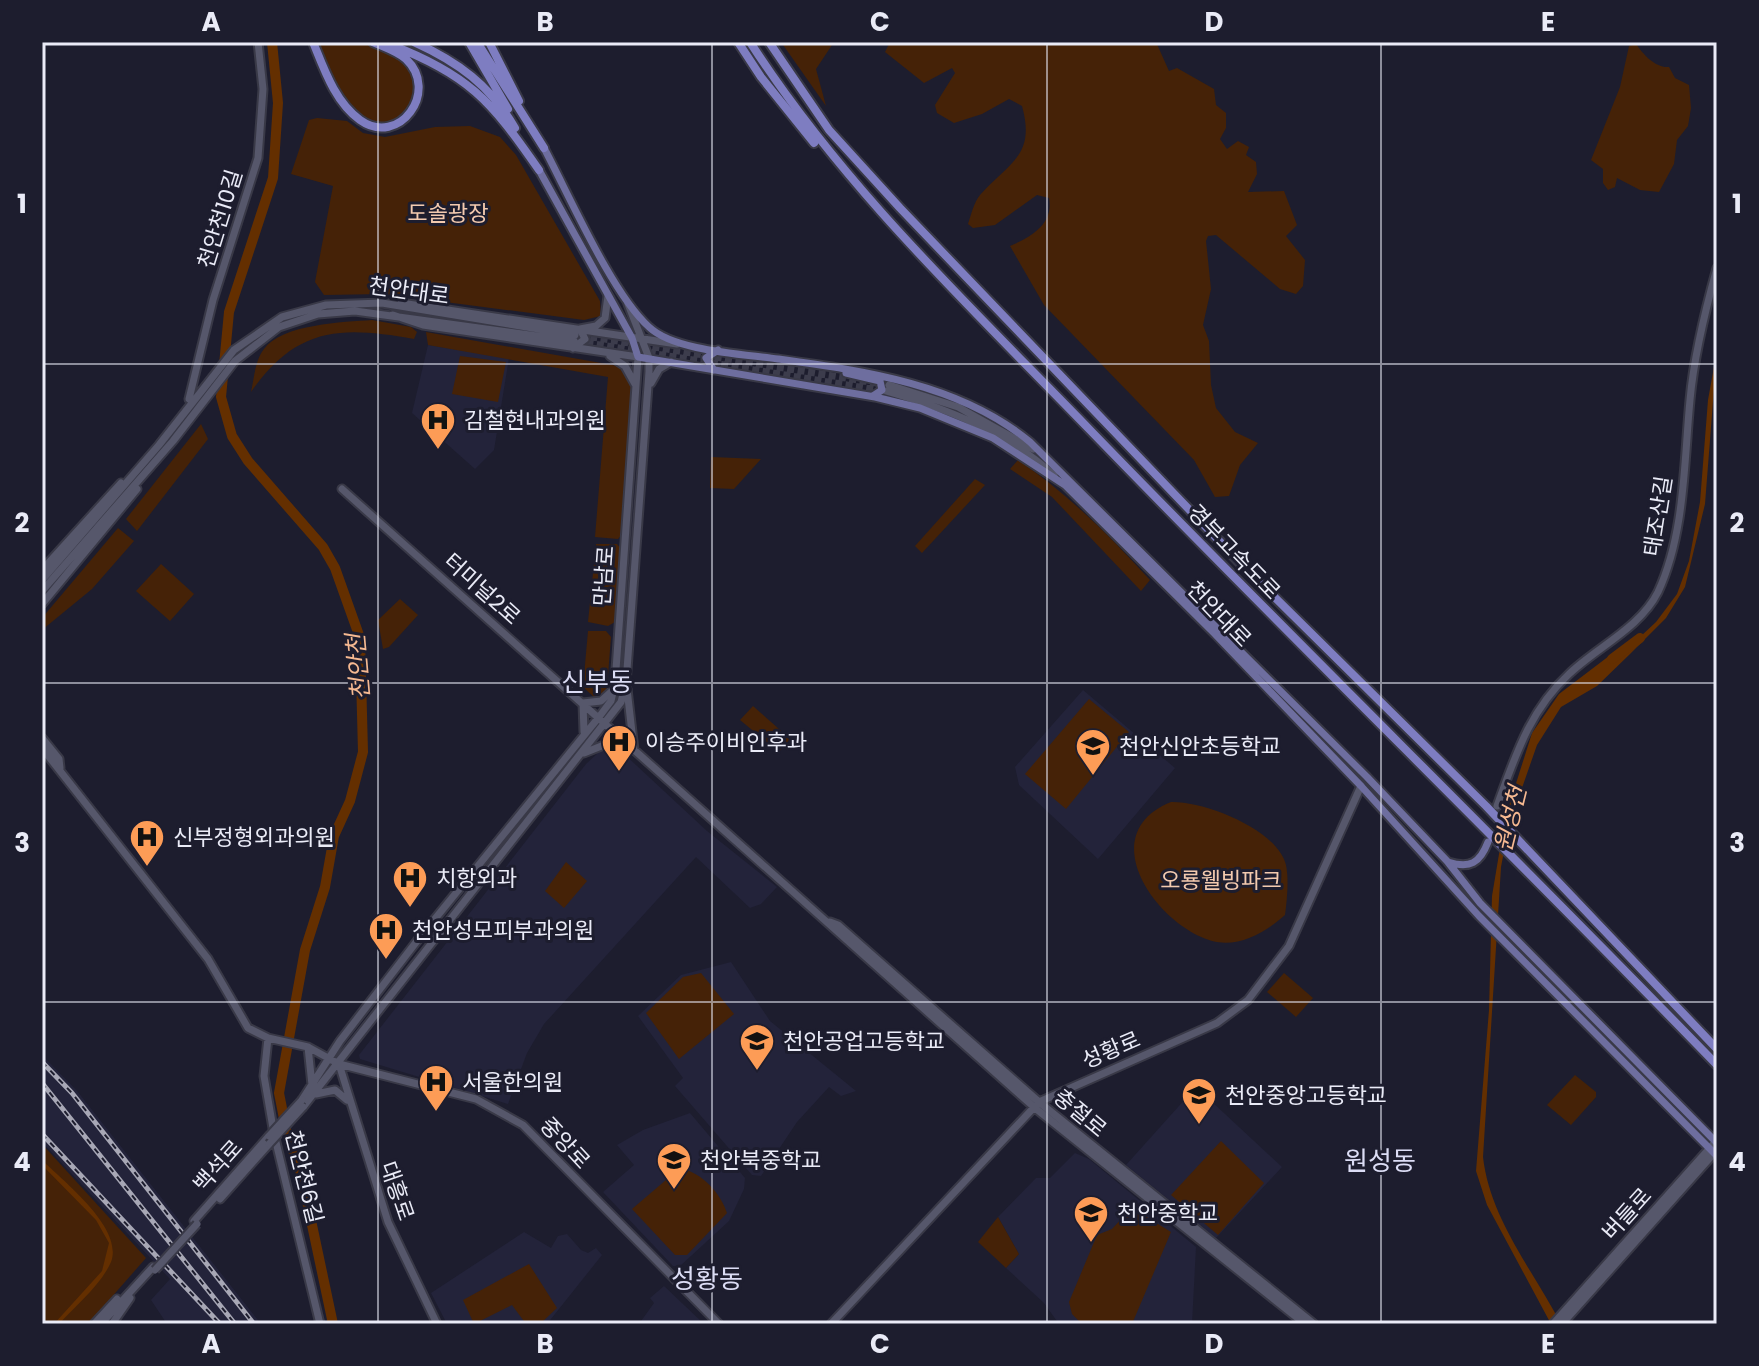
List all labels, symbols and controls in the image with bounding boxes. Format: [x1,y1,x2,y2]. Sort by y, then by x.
text: A [201,4,221,40]
text: B [536,4,554,40]
text: C [870,4,890,40]
text: D [1205,4,1224,40]
text: E [1541,4,1555,40]
street label: 천안천10길 [190,166,250,272]
text: 1 [17,186,27,222]
text: 1 [1732,186,1742,222]
park label: 도솔광장 [408,198,488,229]
street label: 천안대로 [367,270,451,312]
hospital icon: 김철현내과의원 [419,401,457,451]
place label: 김철현내과의원 [464,405,606,436]
street label: 태조산길 [1636,474,1680,558]
street label: 경부고속도로 [1181,498,1287,606]
text: 2 [15,505,30,541]
text: 2 [1730,505,1745,541]
street label: 만남로 [586,545,622,607]
street label: 터미널2로 [437,546,527,632]
street label: 천안대로 [1180,574,1258,654]
water label: 천안천 [338,630,377,701]
district label: 신부동 [561,664,633,700]
hospital icon: 이승주이비인후과 [600,723,638,773]
place label: 이승주이비인후과 [645,727,807,758]
school or university icon: 천안신안초등학교 [1074,727,1112,777]
place label: 천안신안초등학교 [1119,731,1281,762]
water label: 원성천 [1486,780,1535,855]
hospital icon: 신부정형외과의원 [128,818,166,868]
place label: 신부정형외과의원 [173,822,335,853]
text: 3 [14,825,30,861]
text: 3 [1729,825,1745,861]
hospital icon: 치항외과 [391,859,429,909]
place label: 치항외과 [436,863,517,894]
park label: 오룡웰빙파크 [1160,865,1282,896]
hospital icon: 천안성모피부과의원 [367,911,405,961]
place label: 천안성모피부과의원 [412,915,594,946]
school or university icon: 천안공업고등학교 [738,1022,776,1072]
street label: 성황로 [1077,1024,1145,1076]
place label: 천안공업고등학교 [783,1026,945,1057]
hospital icon: 서울한의원 [417,1063,455,1113]
place label: 서울한의원 [462,1067,563,1098]
school or university icon: 천안중앙고등학교 [1180,1076,1218,1126]
place label: 천안중앙고등학교 [1225,1080,1387,1111]
street label: 충절로 [1047,1082,1113,1144]
street label: 중앙로 [533,1110,597,1176]
street label: 천안천6길 [277,1127,331,1227]
street label: 백석로 [186,1133,250,1199]
school or university icon: 천안북중학교 [655,1141,693,1191]
district label: 원성동 [1344,1143,1416,1179]
text: 4 [13,1144,31,1180]
text: 4 [1728,1144,1746,1180]
place label: 천안북중학교 [700,1145,821,1176]
street label: 대흥로 [372,1157,422,1225]
street label: 버들로 [1595,1181,1659,1247]
school or university icon: 천안중학교 [1072,1194,1110,1244]
place label: 천안중학교 [1117,1198,1218,1229]
district label: 성황동 [671,1261,743,1297]
text: A [201,1326,221,1362]
text: B [536,1326,554,1362]
text: C [870,1326,890,1362]
text: D [1205,1326,1224,1362]
text: E [1541,1326,1555,1362]

